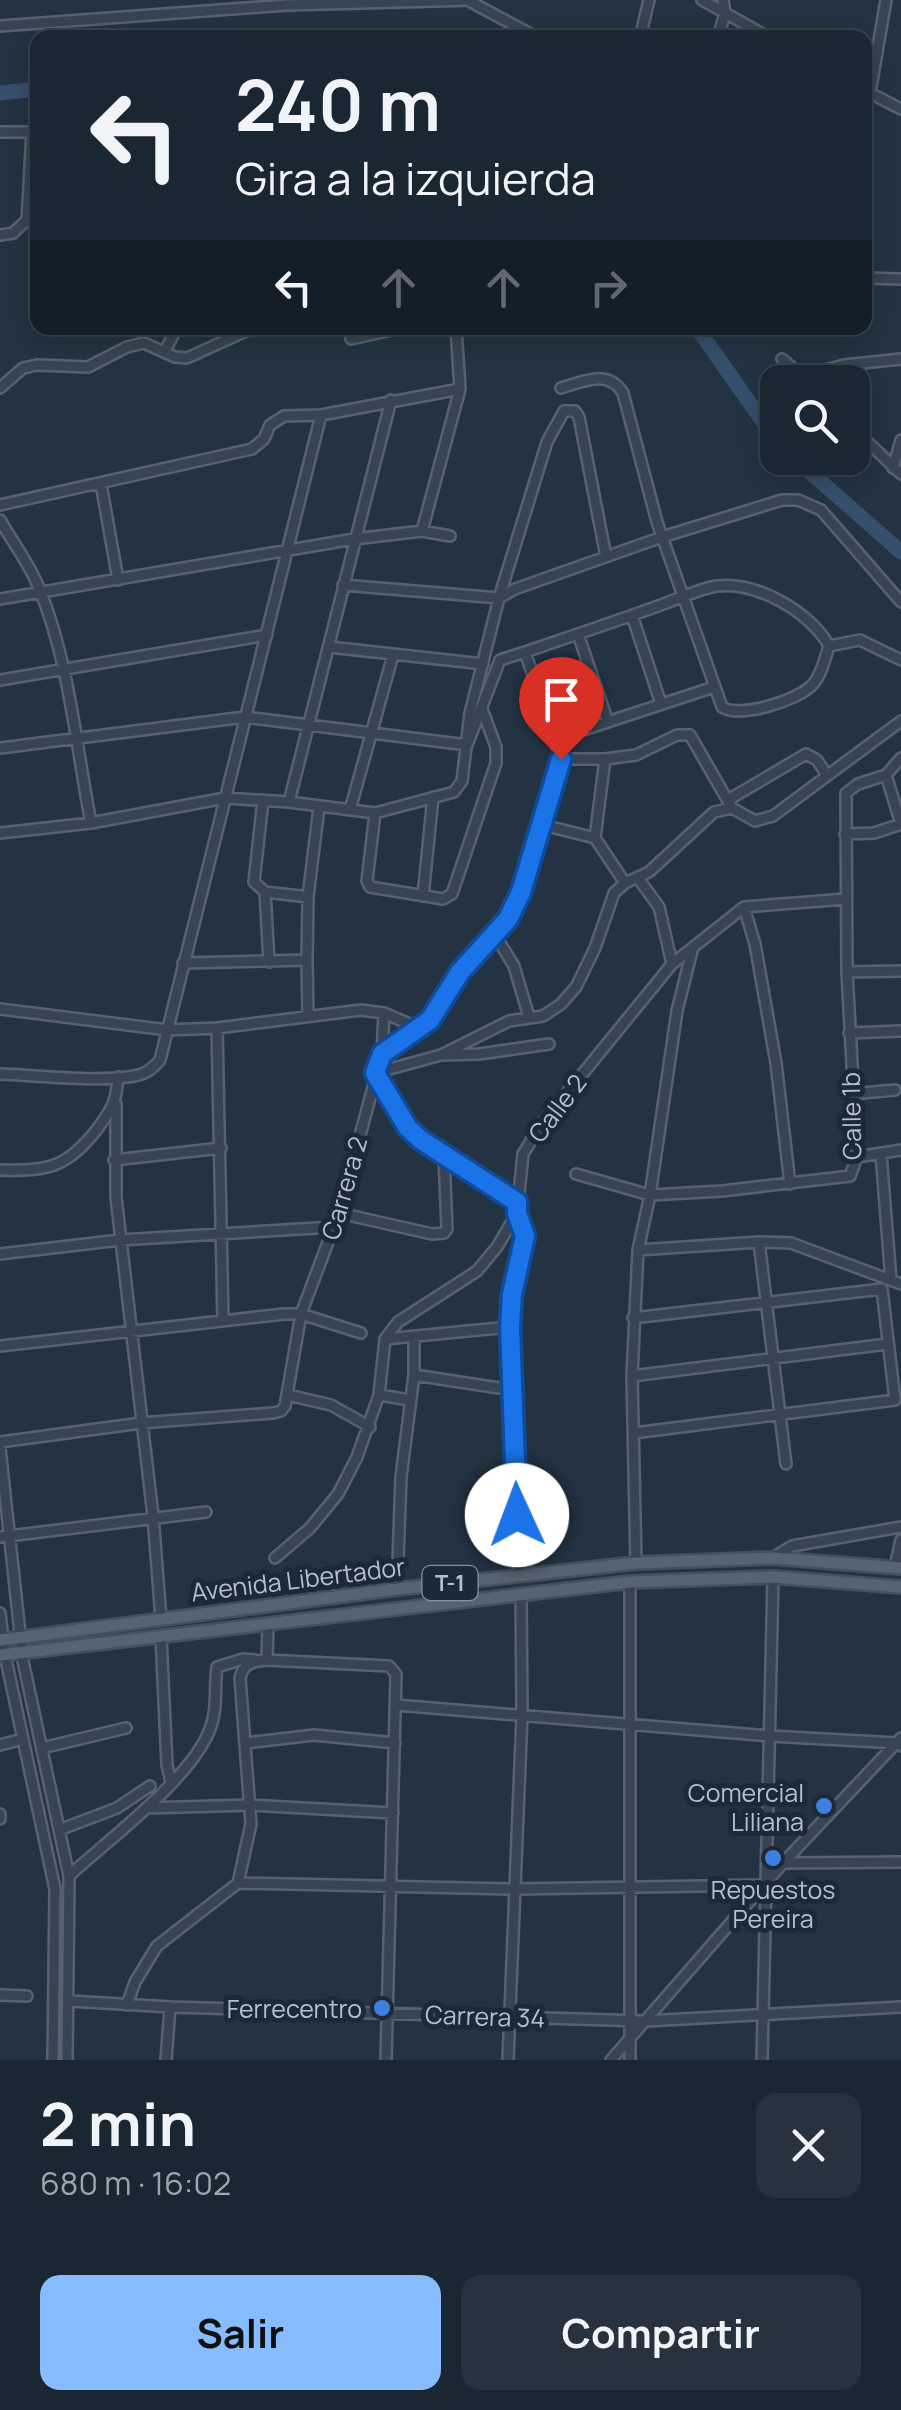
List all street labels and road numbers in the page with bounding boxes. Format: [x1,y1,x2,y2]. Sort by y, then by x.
street label: Calle 2 [520,1067,594,1149]
street label: Calle 1b [833,1072,869,1160]
street label: Carrera 2 [313,1132,375,1244]
street label: Avenida Libertador [189,1549,407,1609]
road number: T-1 [422,1566,478,1600]
street label: Carrera 34 [424,1996,546,2036]

